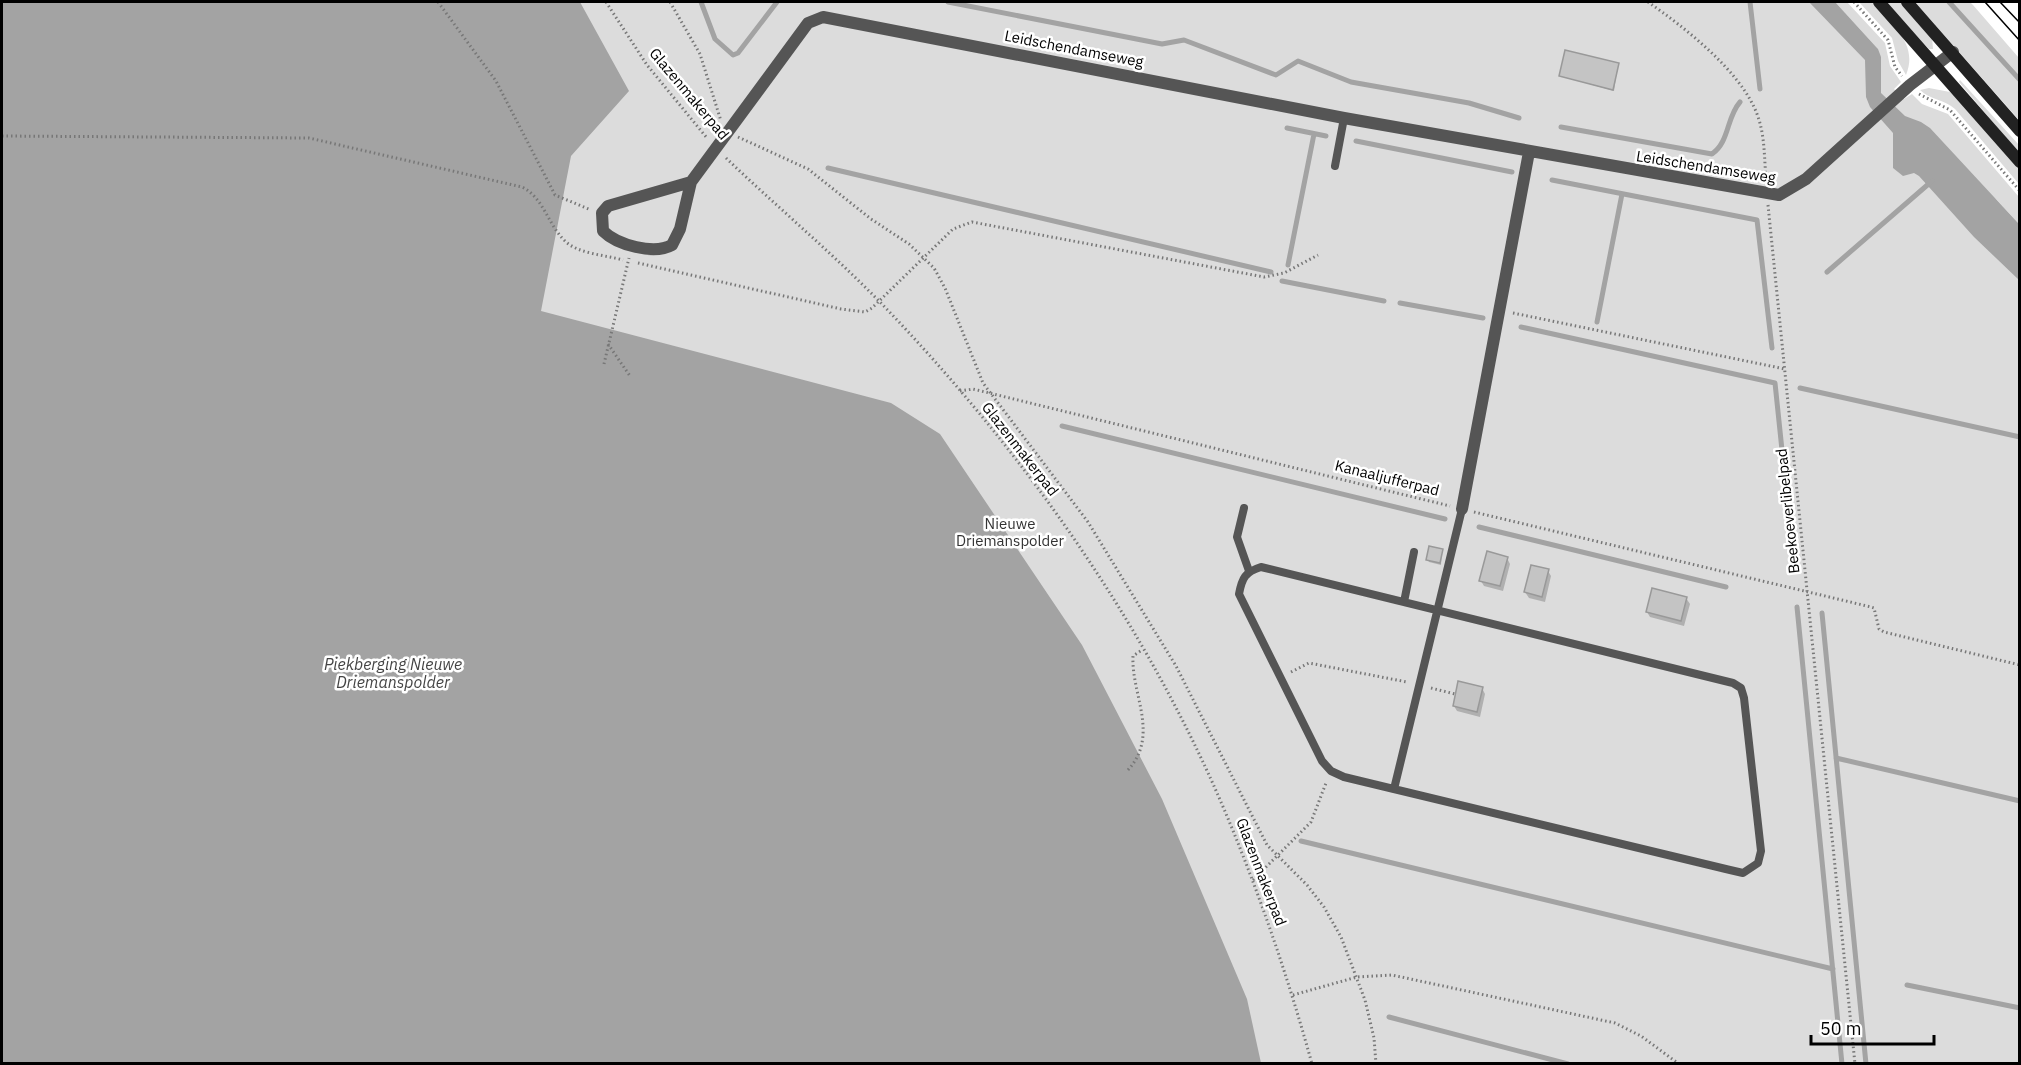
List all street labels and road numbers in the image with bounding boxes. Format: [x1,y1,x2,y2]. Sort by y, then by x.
street label: Leidschendamseweg [1003,26,1145,71]
street label: Glazenmakerpad [645,44,733,143]
street label: Leidschendamseweg [1635,146,1777,187]
street label: Glazenmakerpad [978,398,1063,499]
street label: Beekoeverlibelpad [1771,448,1804,575]
street label: Kanaaljufferpad [1333,455,1441,500]
street label: Glazenmakerpad [1232,815,1291,928]

